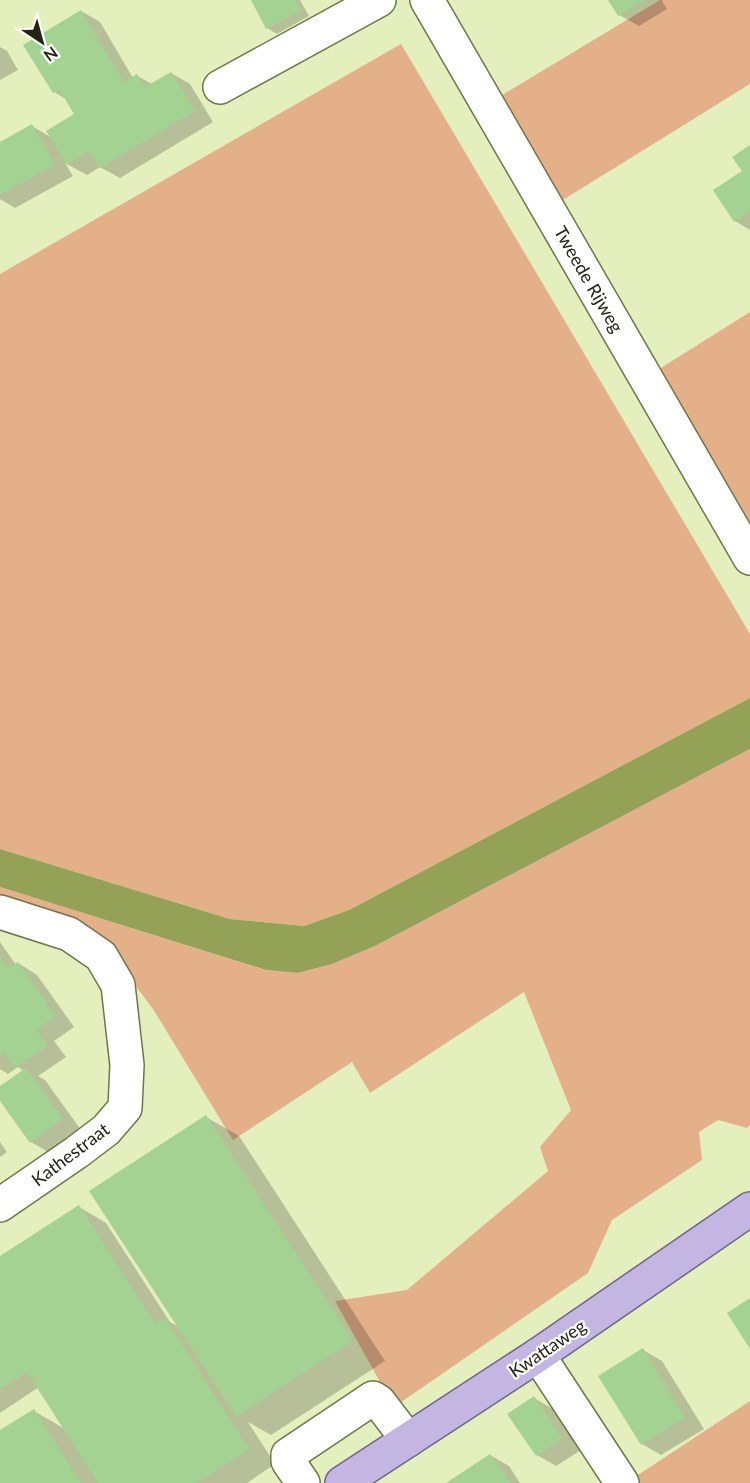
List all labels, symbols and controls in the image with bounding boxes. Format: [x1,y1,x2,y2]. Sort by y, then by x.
north arrow [12,12,72,72]
text: N [41,43,62,66]
street label: Tweede Rijweg [550,222,628,336]
street label: Kathestraat [27,1117,114,1190]
street label: Kwattaweg [504,1314,590,1382]

